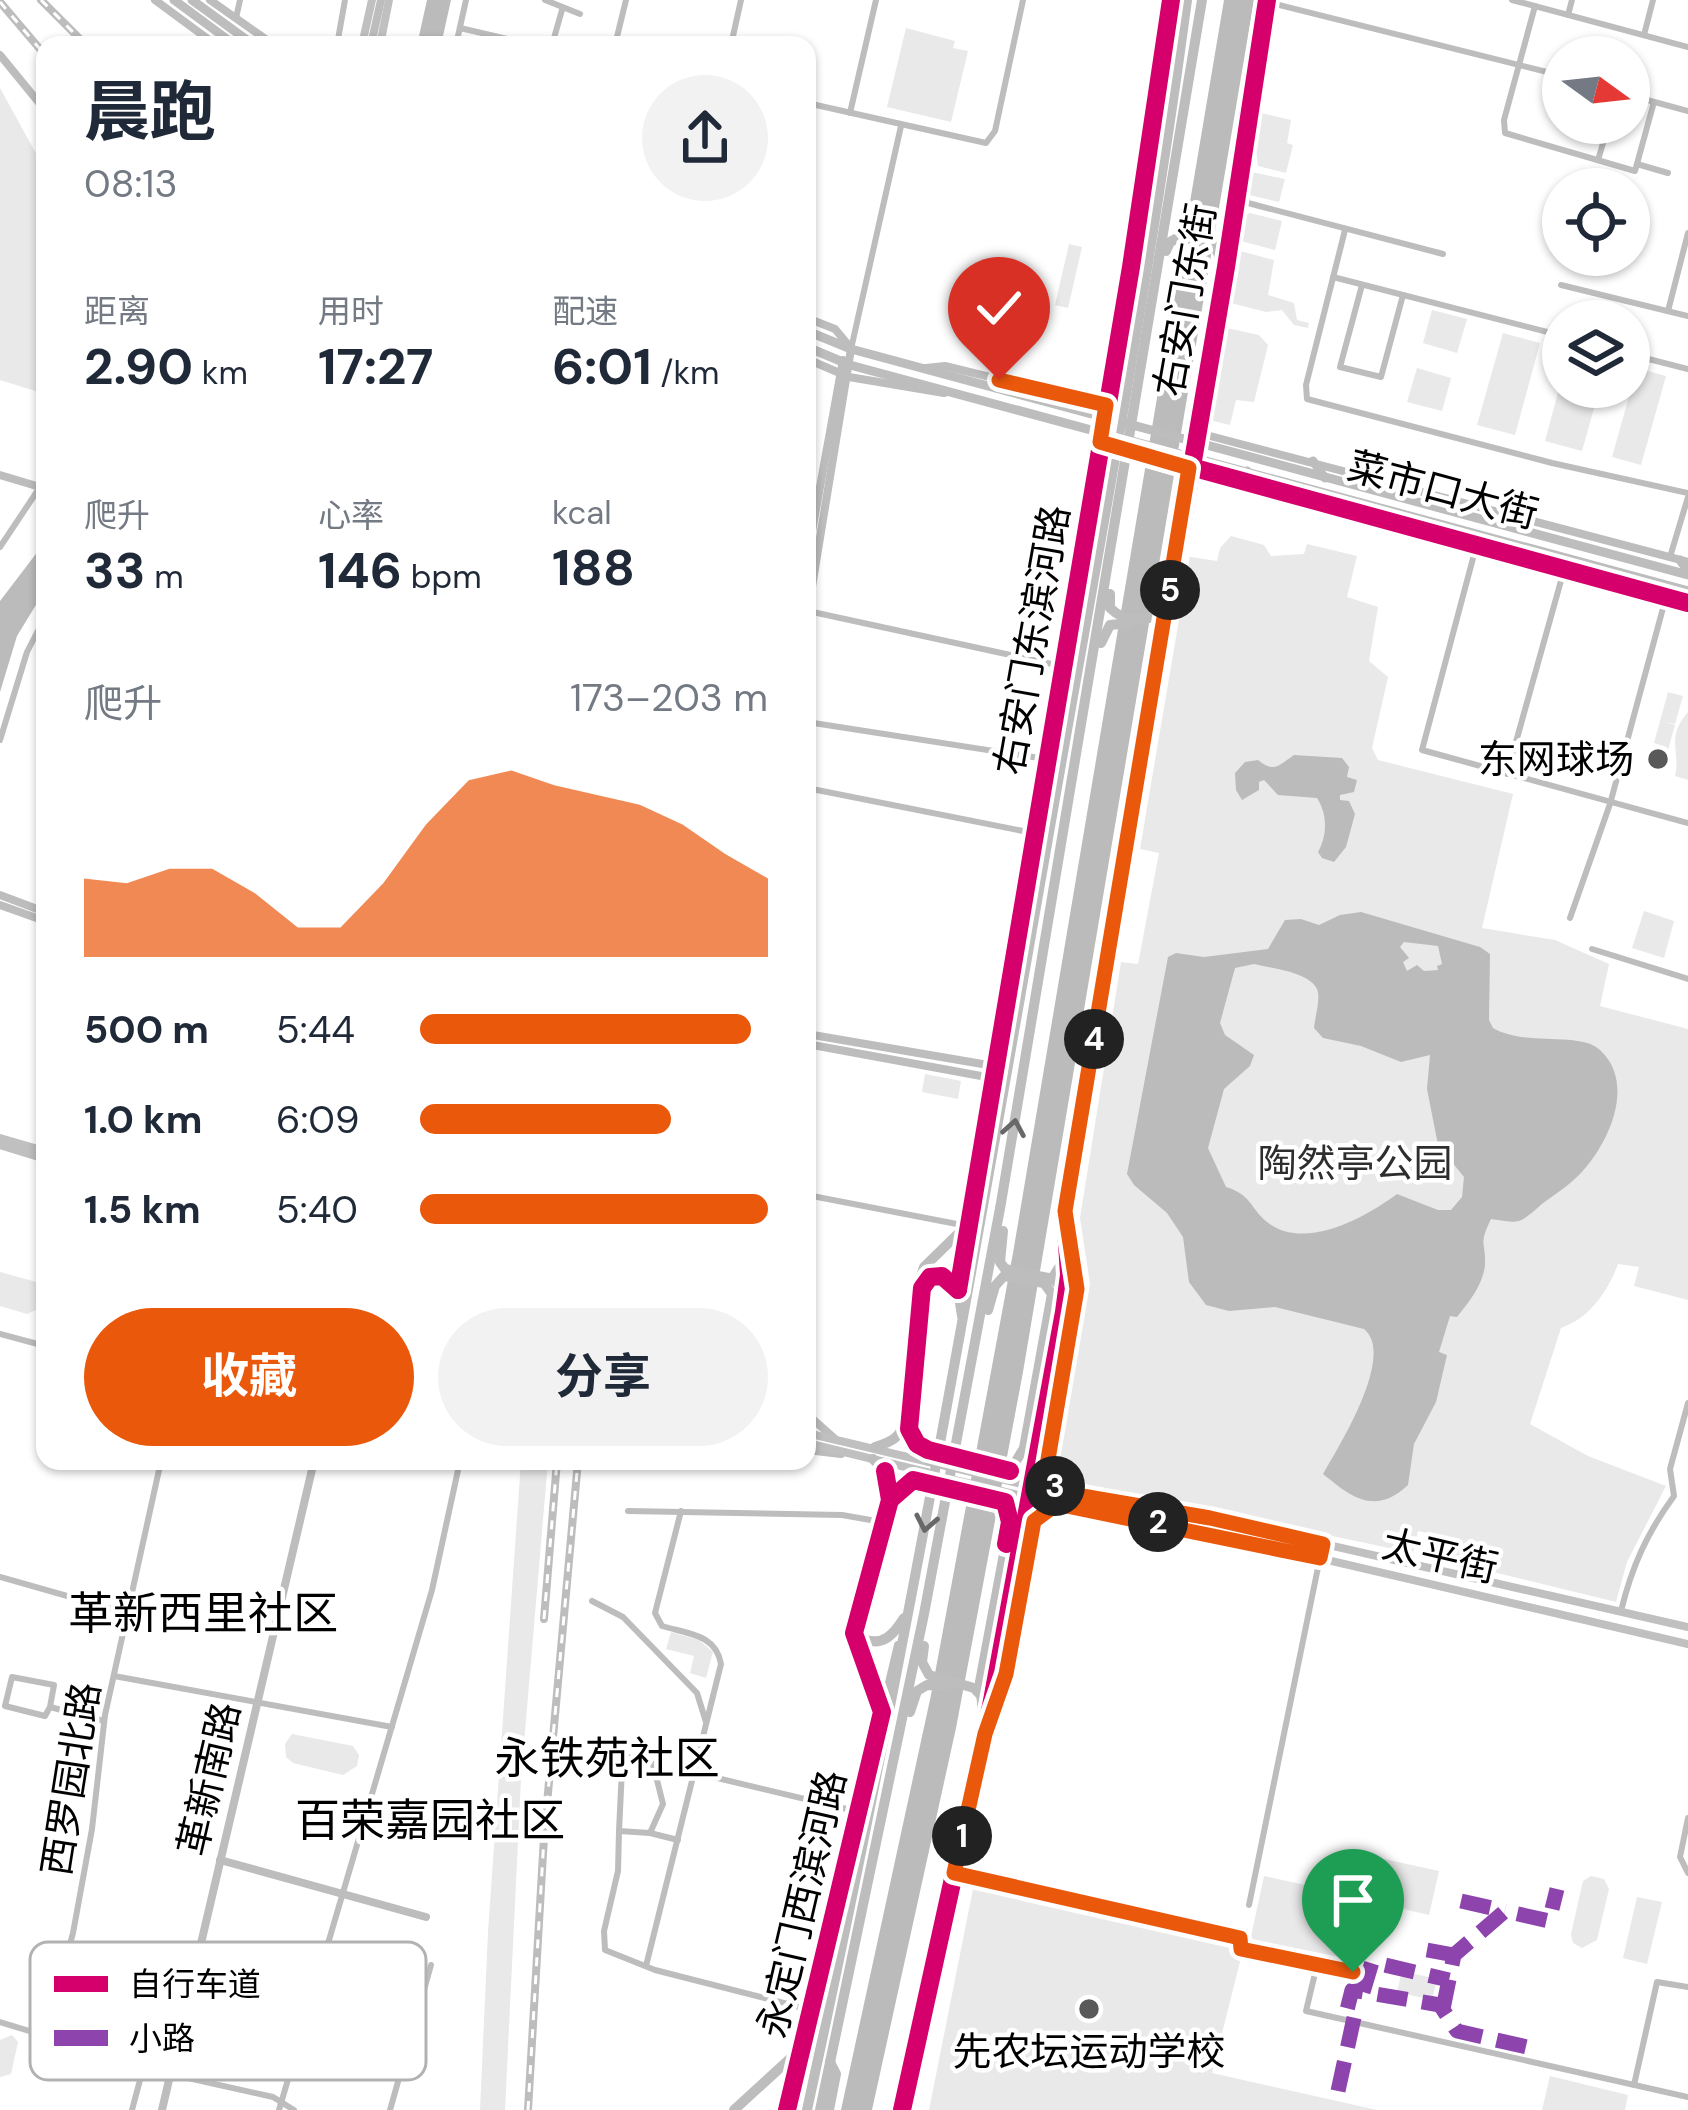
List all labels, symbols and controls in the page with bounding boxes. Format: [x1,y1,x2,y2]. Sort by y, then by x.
north arrow [1542,36,1650,144]
map controls [1542,36,1650,408]
text: 晨跑 [84,70,216,155]
button: share [642,75,768,201]
text: 08:13 [84,158,177,209]
button: locate [1542,168,1650,276]
street label: 右安门东街 [1143,200,1227,400]
pin [948,257,1050,380]
icon: check [966,275,1032,341]
text: 距离 [84,290,150,333]
text: 用时 [318,290,384,333]
text: 配速 [552,290,618,333]
button: layers [1542,300,1650,408]
text: 2.90 [84,333,193,400]
text: 17:27 [318,333,433,400]
text: 6:01 [552,333,652,400]
text: km [193,351,248,394]
text: /km [652,351,720,394]
street label: 菜市口大街 [1342,440,1544,540]
text: kcal [552,491,612,534]
text: 爬升 [84,494,150,537]
text: 心率 [318,494,384,537]
street label: 右安门东滨河路 [983,501,1081,779]
text: 188 [552,534,635,601]
text: 33 [84,537,146,604]
text: 146 [318,537,402,604]
text: m [146,555,184,598]
text: bpm [402,555,482,598]
pin: 5 [1140,560,1200,620]
text: 5 [1160,568,1180,611]
text: 173–203 m [570,672,768,723]
text: 爬升 [84,678,162,729]
place label: 东网球场 [1478,734,1634,785]
marker: 东网球场 [1645,746,1671,772]
text: 500 m [84,1004,209,1055]
text: 5:44 [276,1004,355,1055]
pin: 4 [1064,1009,1124,1069]
text: 4 [1083,1017,1105,1060]
text: 1.0 km [84,1094,202,1145]
text: 6:09 [276,1094,360,1145]
one-way arrow [1000,1119,1026,1139]
park label: 陶然亭公园 [1257,1138,1453,1189]
text: 1.5 km [84,1184,201,1235]
text: 5:40 [276,1184,358,1235]
button: 收藏 [84,1308,414,1446]
button: 分享 [438,1308,768,1446]
pin: 3 [1025,1456,1085,1516]
text: 3 [1045,1464,1065,1507]
pin: 2 [1128,1492,1188,1552]
text: 2 [1148,1500,1168,1543]
one-way arrow [914,1512,940,1532]
street label: 太平街 [1377,1518,1503,1594]
district label: 革新西里社区 [68,1584,338,1643]
street label: 西罗园北路 [31,1679,111,1879]
street label: 革新南路 [167,1697,251,1861]
district label: 永铁苑社区 [494,1729,720,1788]
street label: 永定门西滨河路 [746,1765,858,2043]
district label: 百荣嘉园社区 [295,1791,565,1850]
pin: 1 [932,1806,992,1866]
text: 1 [956,1814,968,1857]
pin [1302,1849,1404,1972]
icon: arrive [1320,1867,1386,1933]
legend [30,1942,426,2080]
text: 自行车道 [129,1963,261,2006]
marker: 先农坛运动学校 [1076,1996,1102,2022]
text: 小路 [129,2017,195,2060]
place label: 先农坛运动学校 [952,2026,1226,2077]

